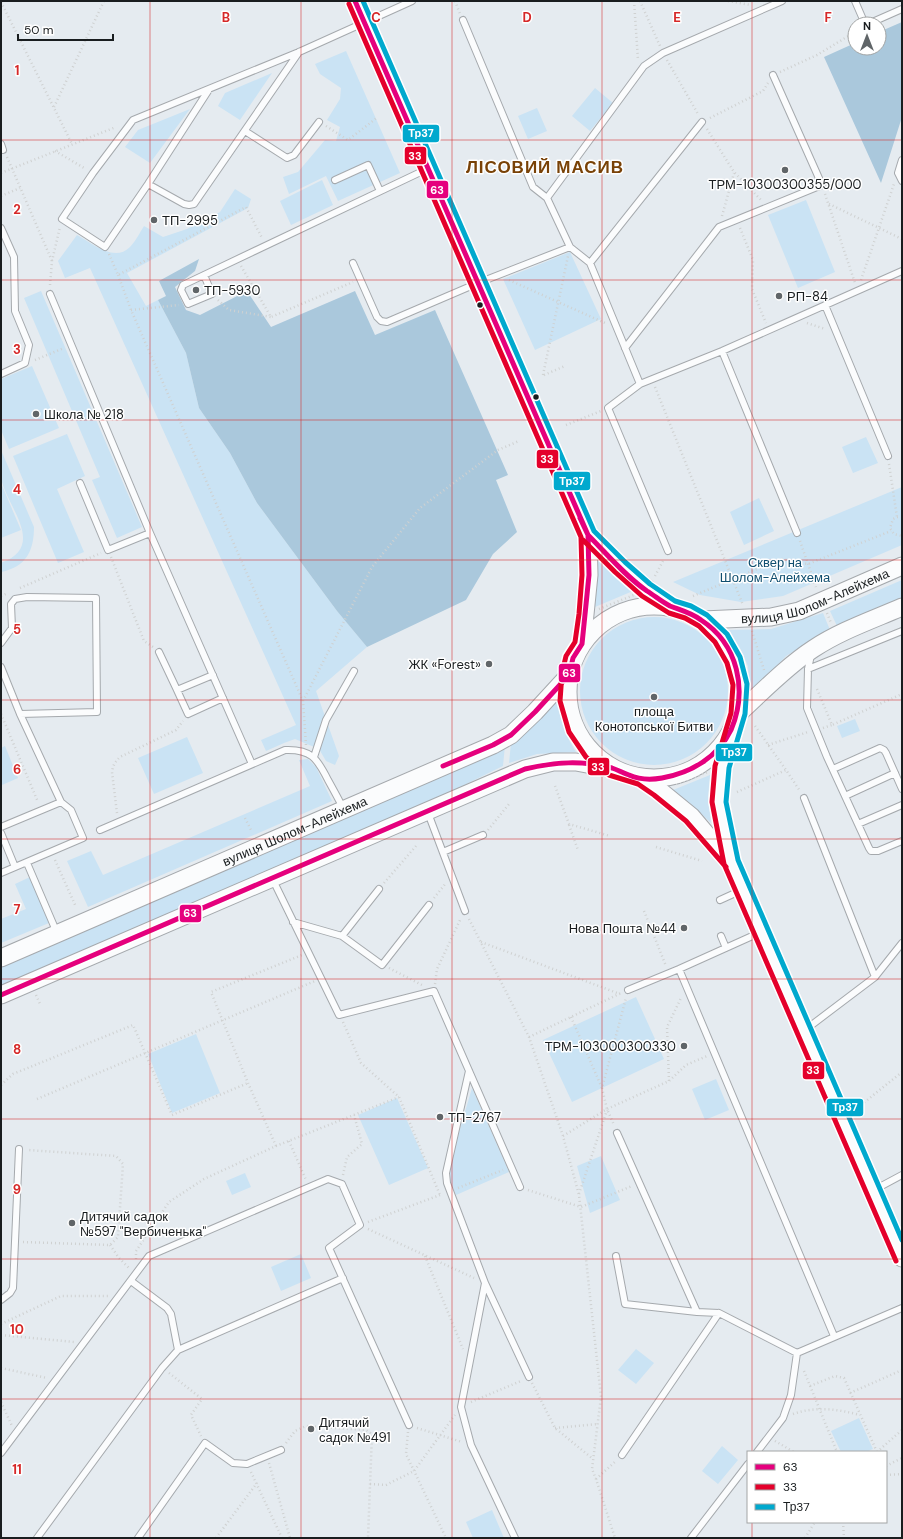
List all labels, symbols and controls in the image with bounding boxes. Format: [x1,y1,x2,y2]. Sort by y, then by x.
text: B [222,9,230,26]
text: C [371,9,381,26]
text: D [522,9,532,26]
text: E [673,9,681,26]
text: F [824,9,832,26]
scale bar [18,16,113,42]
north arrow [847,16,887,56]
text: N [863,19,871,33]
text: 50 m [24,22,53,38]
text: 1 [15,62,19,79]
line badge: Тр37 [402,124,440,143]
text: Тр37 [408,126,434,140]
line badge: 33 [404,146,427,165]
text: 33 [408,149,422,163]
district label: ЛІСОВИЙ МАСИВ [466,156,624,178]
marker: ТРМ-10300300355/000 [780,165,790,175]
place label: ТРМ-10300300355/000 [709,176,862,193]
line badge: 63 [426,180,449,199]
text: 63 [430,183,444,197]
text: 2 [13,201,21,218]
place label: ТП-2995 [162,212,218,229]
marker: ТП-2995 [149,215,159,225]
place label: ТП-5930 [204,282,260,299]
marker: ТП-5930 [191,285,201,295]
place label: РП-84 [787,288,828,305]
marker: РП-84 [774,291,784,301]
unlabelled marker [475,300,485,310]
text: 3 [13,341,21,358]
unlabelled marker [531,392,541,402]
place label: Школа № 218 [44,406,124,423]
marker: Школа № 218 [31,409,41,419]
line badge: 33 [536,449,559,469]
text: 33 [540,452,554,466]
line badge: Тр37 [553,471,591,491]
text: Тр37 [559,474,585,488]
text: 4 [13,481,21,498]
park label: Сквер на Шолом-Алейхема [720,554,831,586]
street label: вулиця Шолом-Алейхема [741,564,892,627]
text: 5 [13,621,21,638]
place label: ЖК «Forest» [409,656,481,673]
marker: ЖК «Forest» [484,659,494,669]
line badge: 63 [558,663,581,683]
text: 63 [562,666,576,680]
marker: площа Конотопської Битви [649,692,659,702]
place label: площа Конотопської Битви [595,703,713,735]
line badge: Тр37 [715,743,753,762]
text: Тр37 [721,745,747,759]
line badge: 33 [587,757,610,776]
text: 33 [591,760,605,774]
text: 6 [13,761,21,778]
street label: вулиця Шолом-Алейхема [220,792,370,870]
text: 7 [14,901,21,918]
line badge: 63 [179,904,202,923]
text: 63 [183,906,197,920]
place label: Нова Пошта №44 [569,920,676,937]
marker: Нова Пошта №44 [679,923,689,933]
place label: ТРМ-103000300330 [545,1038,676,1055]
text: 8 [13,1041,21,1058]
marker: ТРМ-103000300330 [679,1041,689,1051]
line badge: 33 [802,1061,825,1080]
text: 33 [806,1063,820,1077]
line badge: Тр37 [826,1098,864,1117]
text: Тр37 [832,1100,858,1114]
place label: ТП-2767 [448,1109,501,1126]
marker: ТП-2767 [435,1112,445,1122]
text: 9 [13,1181,21,1198]
place label: Дитячий садок №597 "Вербиченька" [80,1208,207,1240]
marker: Дитячий садок №597 "Вербиченька" [67,1218,77,1228]
text: 10 [10,1321,24,1338]
place label: Дитячий садок №491 [319,1414,391,1446]
marker: Дитячий садок №491 [306,1424,316,1434]
legend [747,1451,887,1523]
text: 63 [783,1459,798,1475]
text: 11 [12,1461,22,1478]
text: 33 [783,1479,797,1495]
text: Тр37 [783,1499,810,1515]

